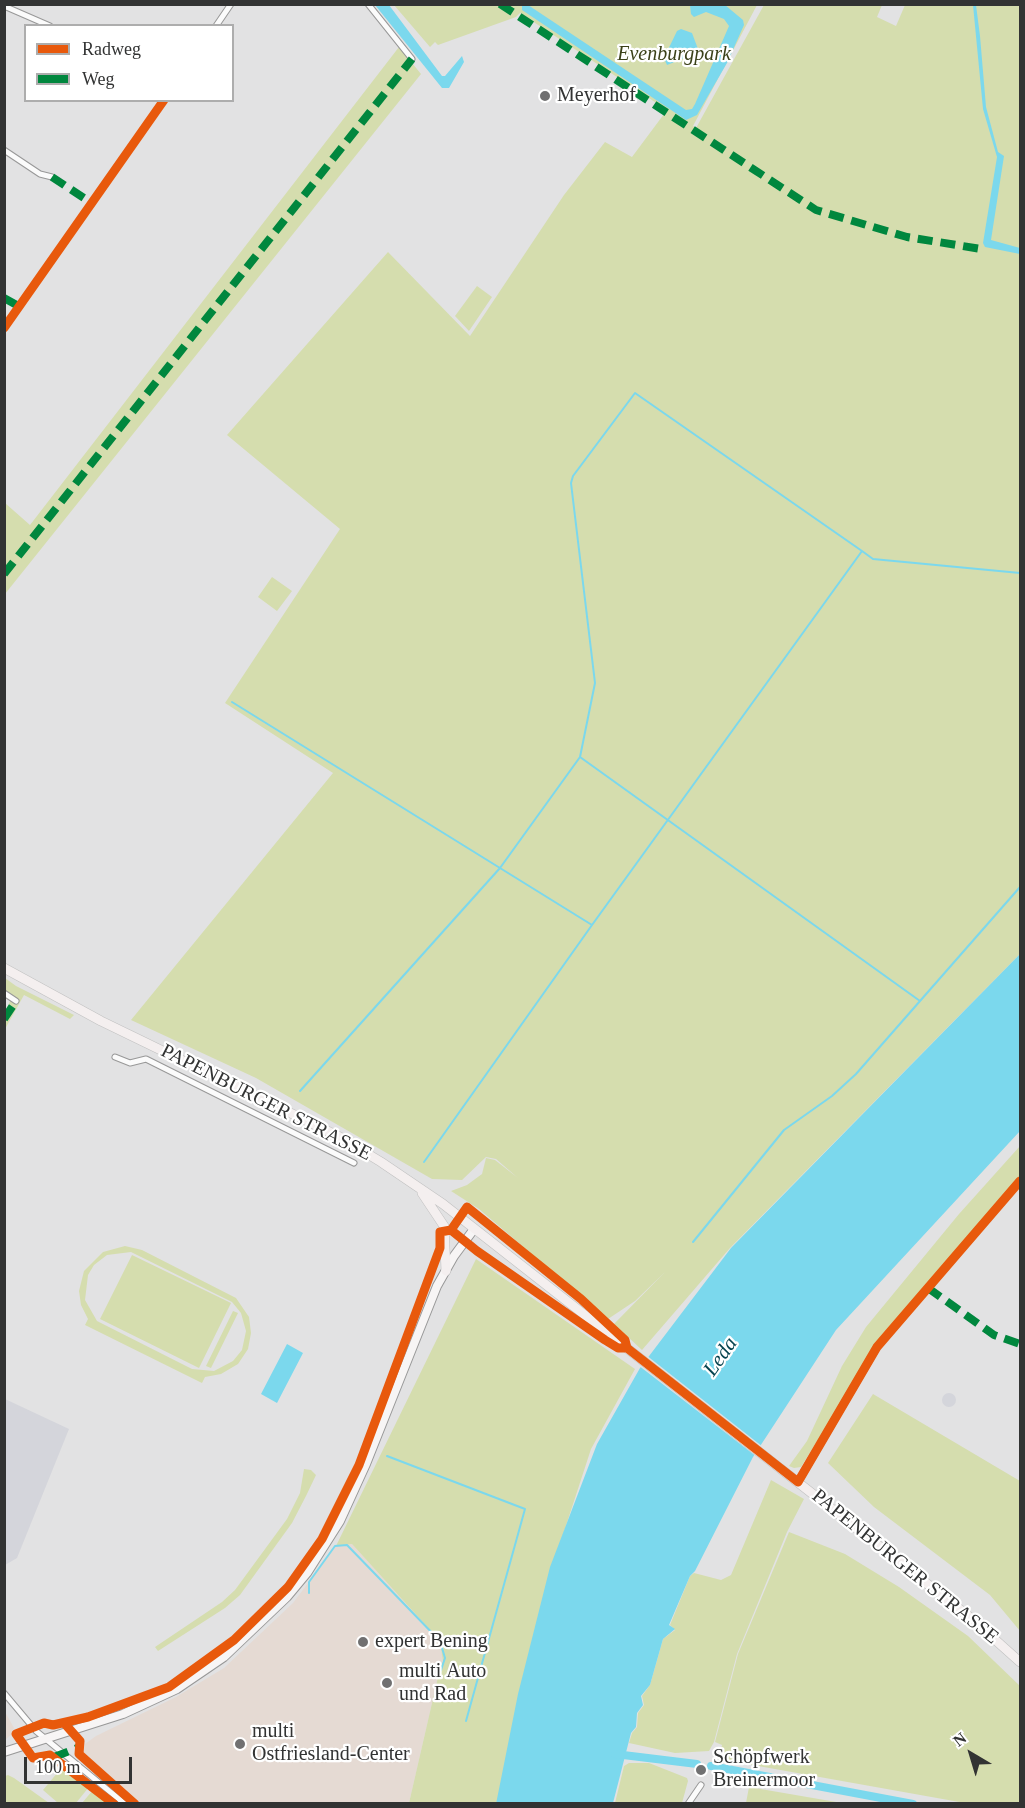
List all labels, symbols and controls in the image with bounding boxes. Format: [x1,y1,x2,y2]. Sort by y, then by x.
legend [24,24,234,102]
text: Radweg [82,39,141,59]
park label: Evenburgpark [617,43,731,67]
text: Weg [82,69,115,89]
place label: Meyerhof [557,84,636,108]
marker: Meyerhof [538,89,552,103]
street label: PAPENBURGER STRASSE [157,1039,375,1167]
water label: Leda [699,1333,743,1381]
street label: PAPENBURGER STRASSE [807,1484,1003,1650]
place label: expert Bening [375,1630,488,1654]
marker: expert Bening [356,1635,370,1649]
place label: multi Auto und Rad [399,1660,486,1707]
marker: multi Auto und Rad [380,1676,394,1690]
place label: multi Ostfriesland-Center [252,1720,410,1767]
north arrow [941,1724,1001,1784]
text: N [950,1729,969,1750]
marker: multi Ostfriesland-Center [233,1737,247,1751]
scale bar [27,1745,135,1783]
place label: Schöpfwerk Breinermoor [713,1746,815,1793]
text: 100 m [35,1757,81,1777]
marker: Schöpfwerk Breinermoor [694,1763,708,1777]

